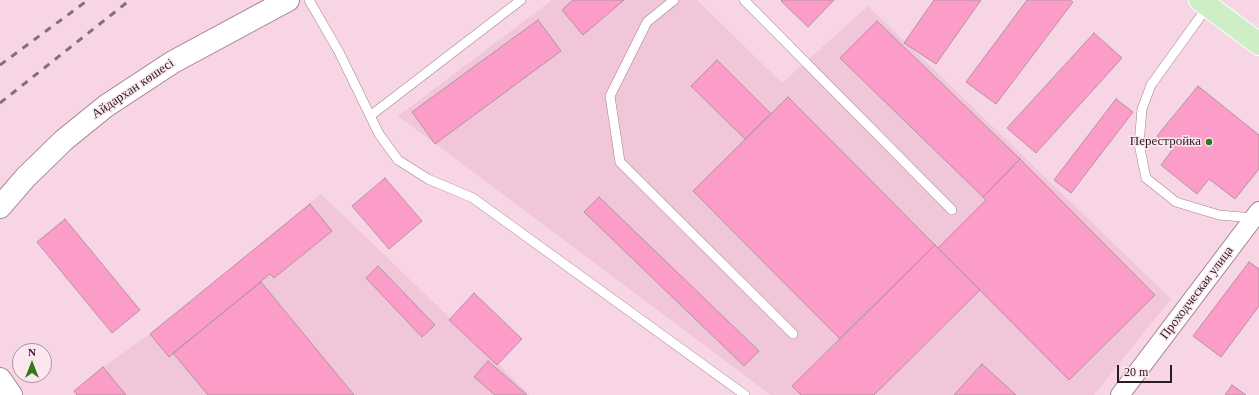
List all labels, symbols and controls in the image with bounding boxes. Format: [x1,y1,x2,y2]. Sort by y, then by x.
street label: Айдархан көшесі [89,56,177,122]
place label: Перестройка [1130,134,1201,150]
marker: Перестройка [1204,137,1214,147]
street label: Проходческая улица [1157,243,1237,343]
north arrow [12,343,52,383]
text: N [28,346,36,358]
scale bar [1119,357,1174,383]
text: 20 m [1124,365,1148,379]

